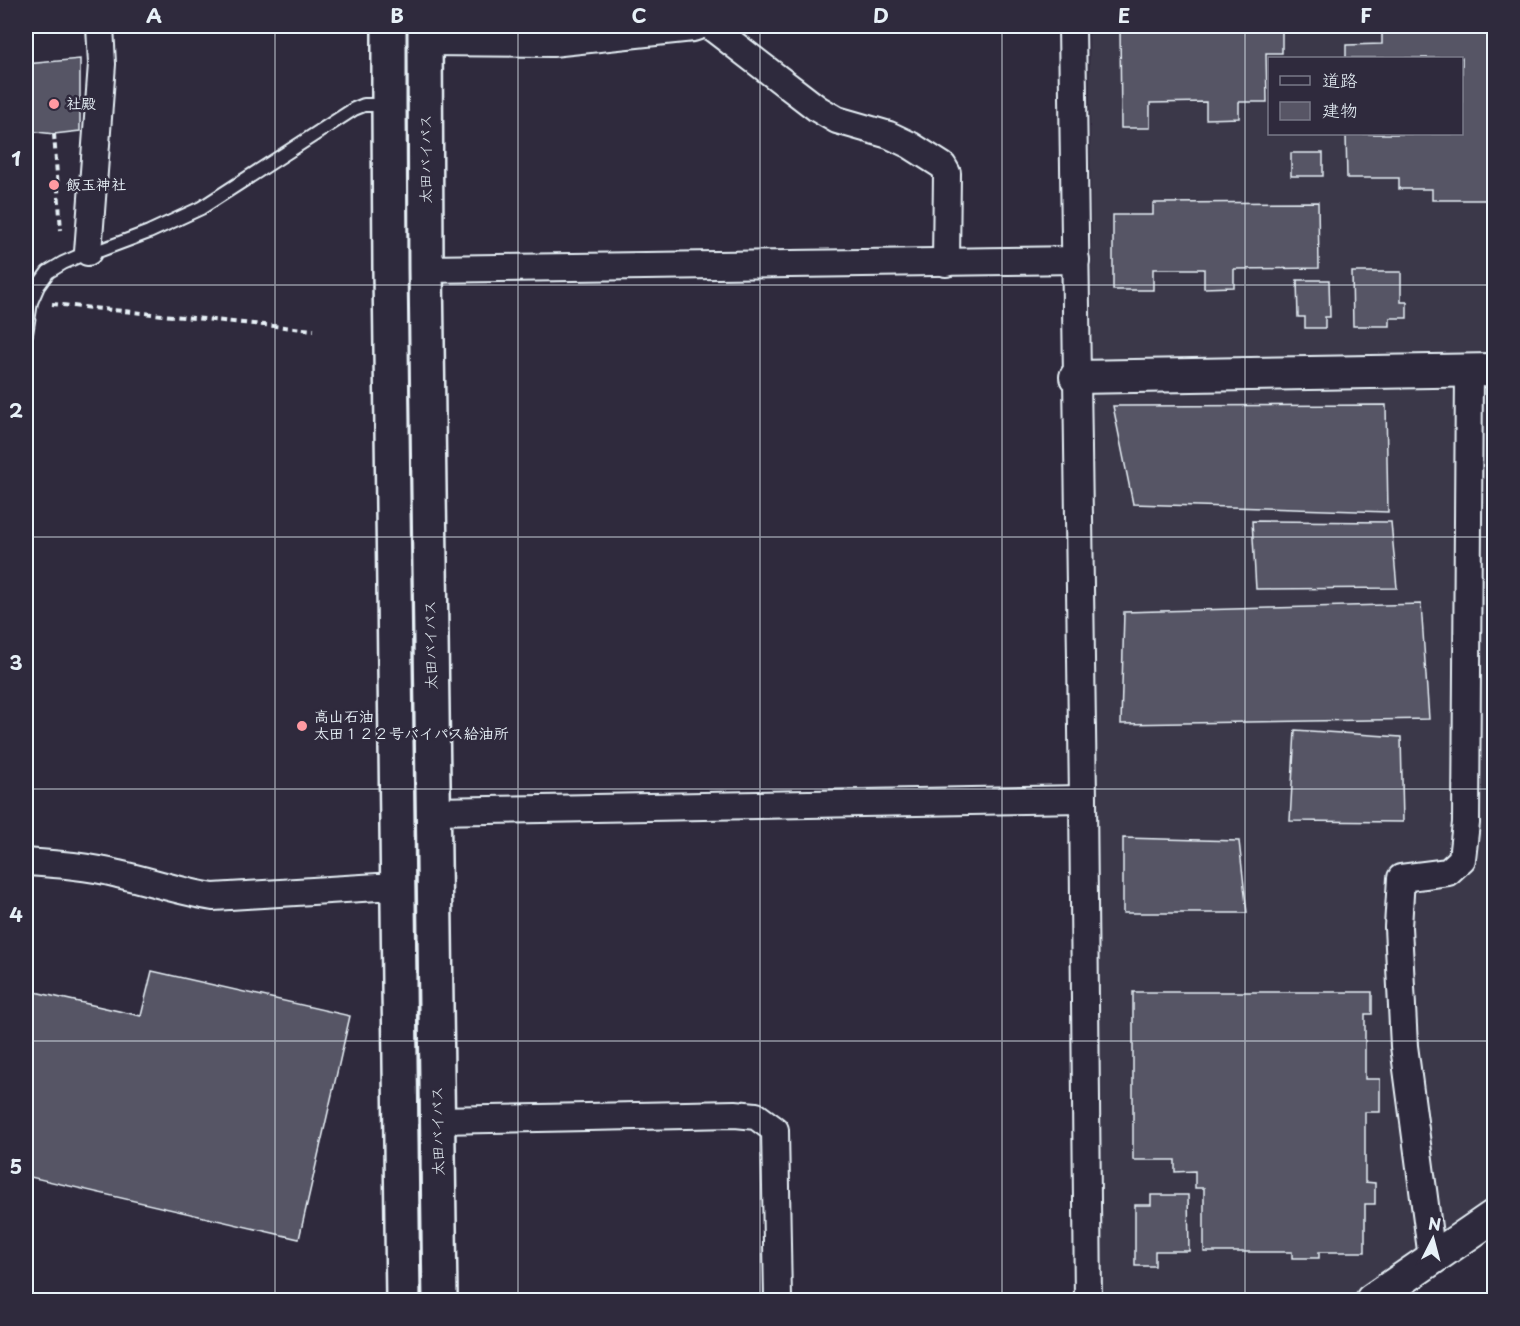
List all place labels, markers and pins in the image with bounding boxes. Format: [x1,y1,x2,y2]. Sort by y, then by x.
place label: 社殿 [66,91,96,114]
marker: 社殿 [47,97,61,111]
place label: 飯玉神社 [66,172,126,195]
marker: 飯玉神社 [47,178,61,192]
place label: 高山石油 太田１２２号バイパス給油所 [314,704,509,744]
marker: 高山石油 太田１２２号バイパス給油所 [295,719,309,733]

